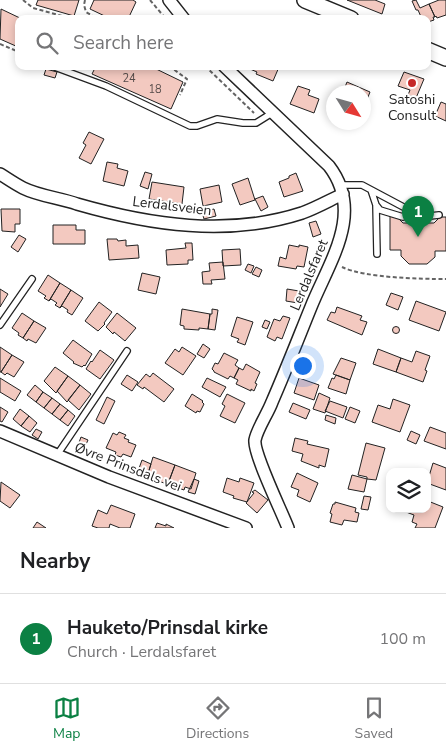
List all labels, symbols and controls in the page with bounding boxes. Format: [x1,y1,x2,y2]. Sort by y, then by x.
search box [15,15,431,70]
icon: search [33,29,61,57]
text: Search here [73,30,174,56]
house number: 24 [122,71,136,86]
marker: Satoshi Consult [406,77,418,89]
house number: 18 [148,82,162,97]
north arrow [326,85,371,130]
place label: Satoshi Consult [388,90,436,125]
street label: Lerdalsveien [131,192,213,220]
pin: 1 [402,196,434,237]
street label: Lerdalsfaret [285,236,333,313]
your location [290,353,316,379]
street label: Øvre Prinsdals vei [72,438,184,496]
map controls [386,468,431,513]
button: layers [386,468,431,513]
text: Nearby [20,547,90,575]
text: Hauketo/Prinsdal kirke [67,615,268,641]
text: 1 [31,628,41,650]
text: 100 m [379,628,426,650]
text: Church · Lerdalsfaret [67,641,216,663]
tab: Map [53,694,81,743]
tab: Directions [186,694,249,743]
tab: Saved [355,694,393,743]

